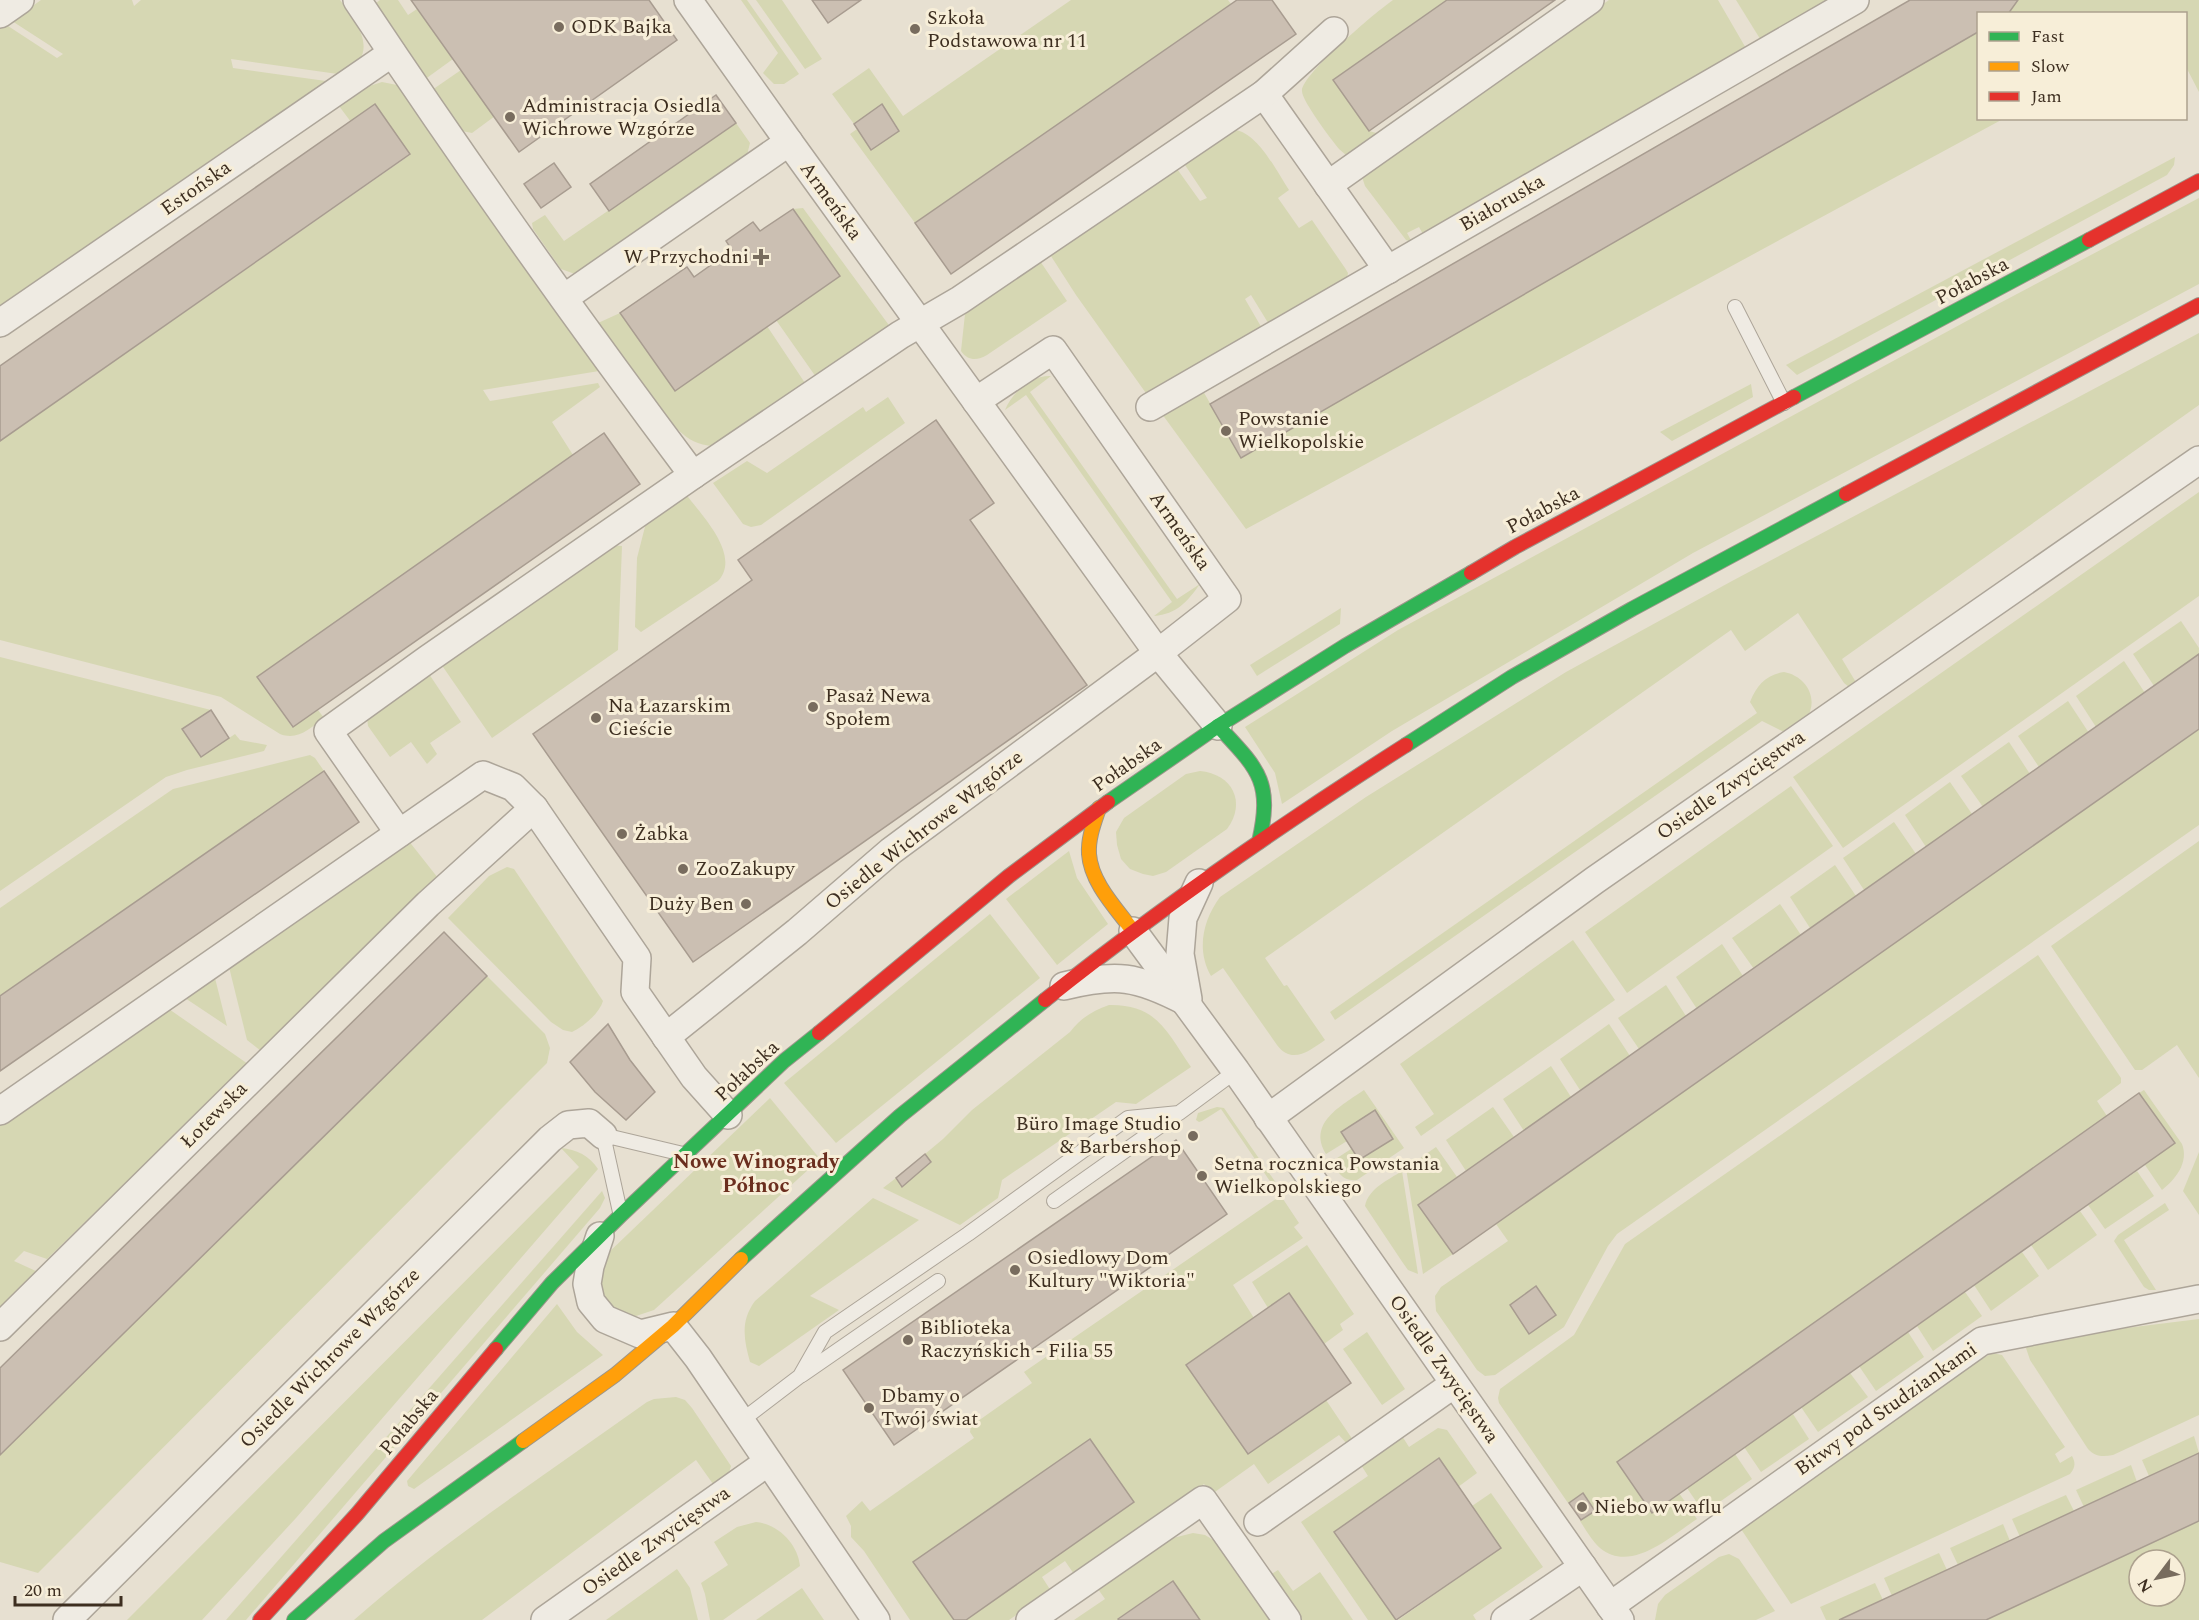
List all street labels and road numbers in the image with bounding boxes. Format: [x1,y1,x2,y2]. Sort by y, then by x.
street label: Estońska [155,153,238,223]
street label: Armeńska [792,155,870,247]
street label: Białoruska [1454,166,1550,240]
street label: Połabska [1930,249,2014,313]
street label: Połabska [1501,478,1585,542]
street label: Armeńska [1142,485,1218,577]
street label: Osiedle Zwycięstwa [1651,722,1812,848]
street label: Połabska [1086,730,1168,800]
street label: Osiedle Wichrowe Wzgórze [818,743,1030,917]
street label: Połabska [708,1033,786,1109]
street label: Łotewska [174,1074,255,1155]
street label: Osiedle Wichrowe Wzgórze [233,1261,427,1455]
street label: Osiedle Zwycięstwa [1381,1289,1507,1450]
street label: Bitwy pod Studziankami [1789,1335,1983,1483]
street label: Połabska [372,1382,446,1462]
street label: Osiedle Zwycięstwa [576,1478,737,1604]

